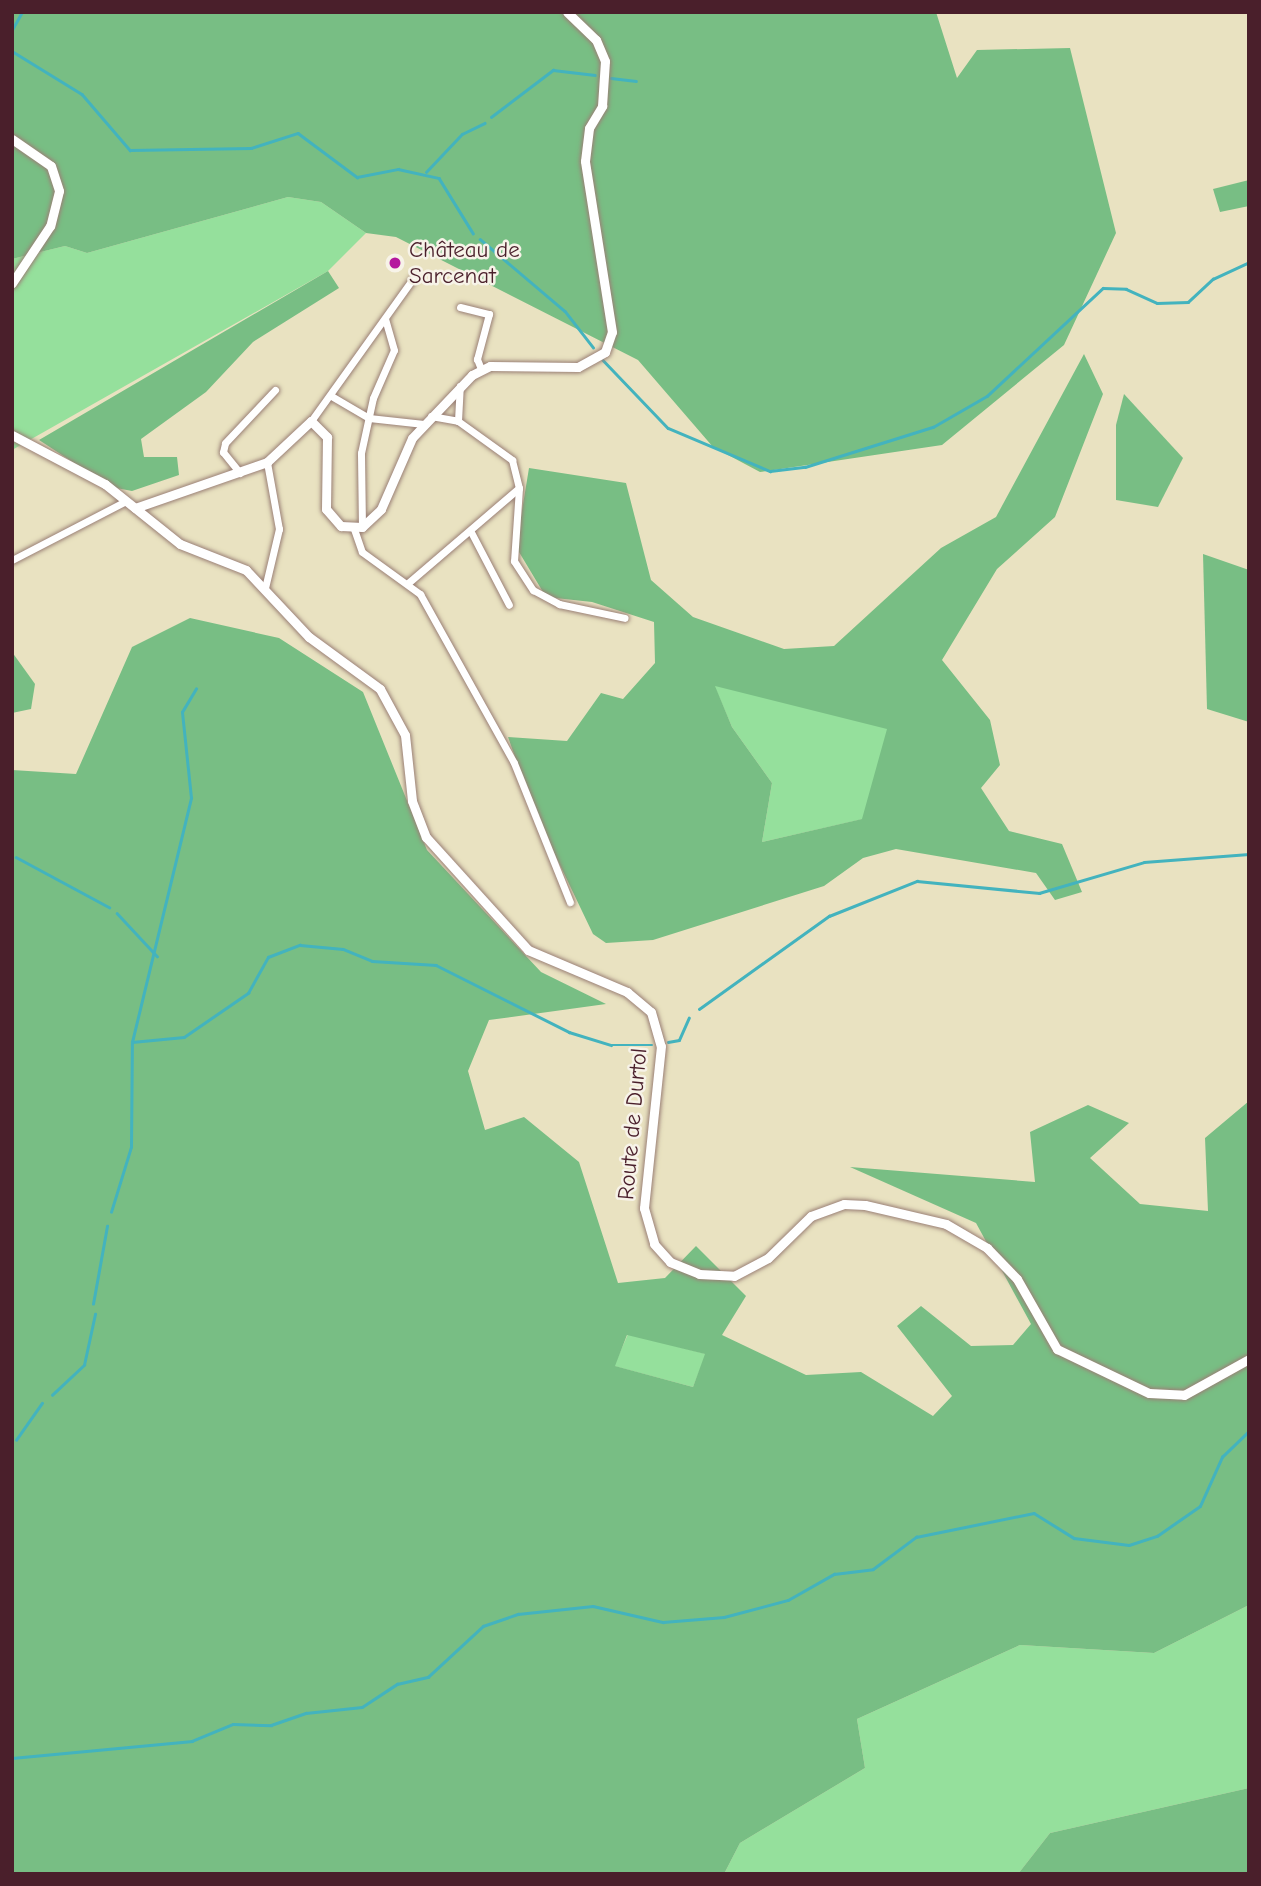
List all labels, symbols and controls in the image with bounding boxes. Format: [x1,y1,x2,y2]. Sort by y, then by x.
place label: Château de Sarcenat [409,236,520,290]
marker: Château de Sarcenat [387,255,403,271]
street label: Route de Durtol [613,1047,653,1201]

